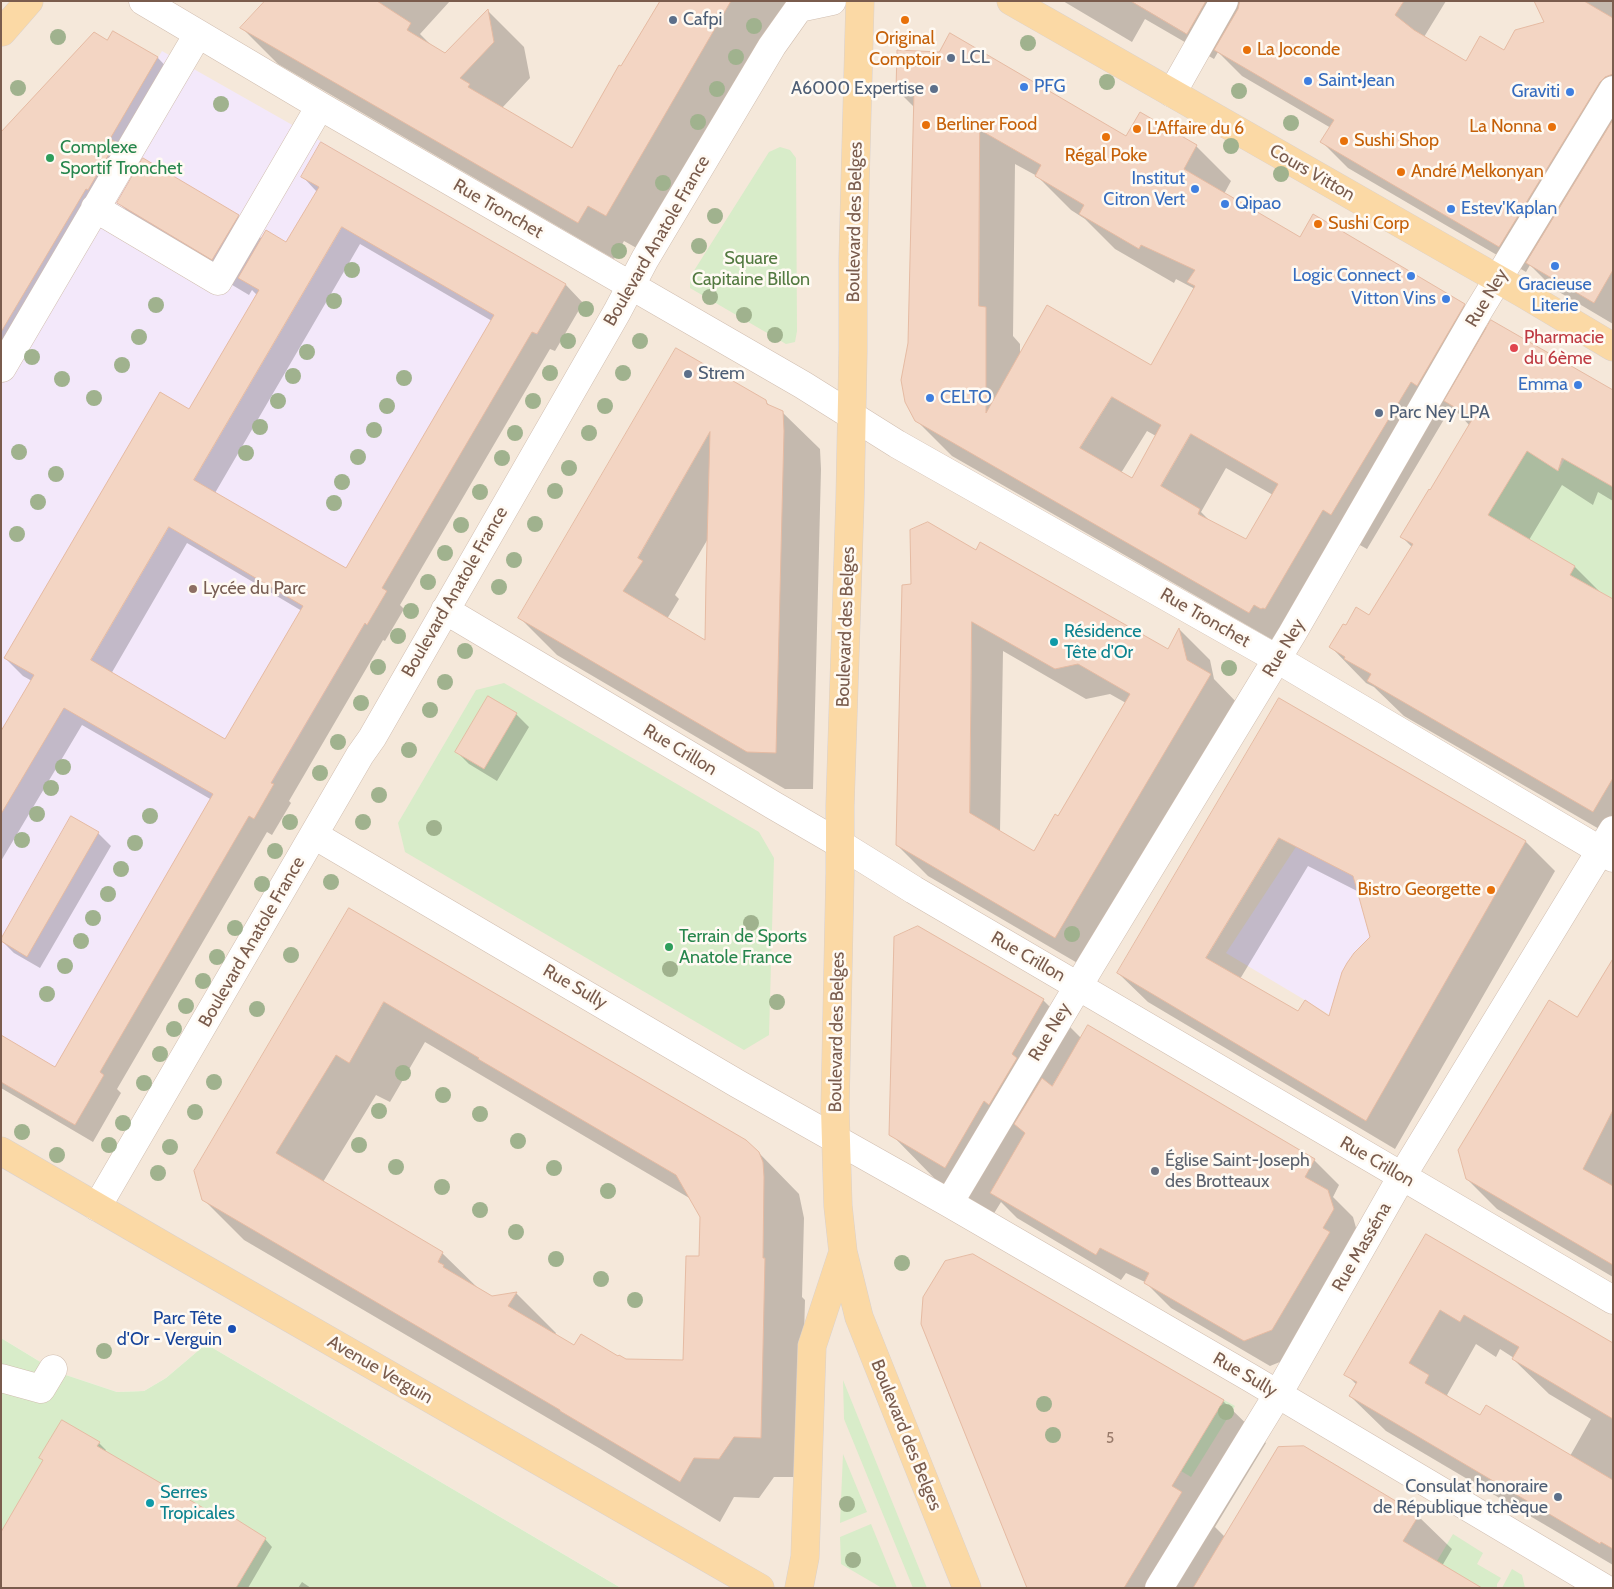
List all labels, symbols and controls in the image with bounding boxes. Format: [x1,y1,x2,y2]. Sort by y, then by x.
place label: Cafpi [683,9,722,31]
marker: Cafpi [667,14,679,26]
marker: Original Comptoir [899,14,911,26]
place label: Original Comptoir [869,28,941,70]
place label: La Joconde [1257,39,1340,61]
marker: La Joconde [1241,44,1253,56]
place label: LCL [961,47,990,69]
marker: LCL [945,52,957,64]
place label: Saint•Jean [1318,70,1395,92]
marker: Saint•Jean [1302,75,1314,87]
place label: PFG [1034,76,1066,98]
place label: A6000 Expertise [791,78,924,100]
marker: PFG [1018,81,1030,93]
place label: Graviti [1512,81,1560,103]
marker: A6000 Expertise [928,83,940,95]
marker: Graviti [1564,86,1576,98]
place label: Berliner Food [936,114,1037,136]
place label: La Nonna [1469,116,1542,138]
place label: L'Affaire du 6 [1147,118,1244,140]
marker: Berliner Food [920,119,932,131]
marker: La Nonna [1546,121,1558,133]
marker: L'Affaire du 6 [1131,123,1143,135]
place label: Sushi Shop [1354,130,1439,152]
marker: Régal Poke [1100,131,1112,143]
marker: Sushi Shop [1338,135,1350,147]
place label: Complexe Sportif Tronchet [60,137,183,180]
street label: Cours Vitton [1265,140,1359,206]
street label: Boulevard des Belges [843,141,867,303]
place label: Régal Poke [1065,145,1147,167]
marker: Complexe Sportif Tronchet [44,152,56,164]
street label: Boulevard Anatole France [599,152,715,330]
place label: André Melkonyan [1411,161,1544,183]
marker: André Melkonyan [1395,166,1407,178]
place label: Institut Citron Vert [1103,168,1185,210]
street label: Rue Tronchet [449,175,547,243]
marker: Institut Citron Vert [1189,183,1201,195]
place label: Qipao [1235,193,1281,215]
marker: Qipao [1219,198,1231,210]
place label: Estev'Kaplan [1461,198,1557,220]
marker: Estev'Kaplan [1445,203,1457,215]
place label: Sushi Corp [1328,213,1409,235]
marker: Sushi Corp [1312,218,1324,230]
park label: Square Capitaine Billon [692,248,810,290]
marker: Gracieuse Literie [1549,260,1561,272]
place label: Logic Connect [1293,265,1401,287]
street label: Rue Ney [1461,265,1513,331]
marker: Logic Connect [1405,270,1417,282]
place label: Gracieuse Literie [1518,274,1592,316]
place label: Vitton Vins [1351,288,1436,310]
marker: Vitton Vins [1440,293,1452,305]
place label: Pharmacie du 6ème [1524,327,1604,369]
marker: Pharmacie du 6ème [1508,342,1520,354]
place label: Strem [698,363,745,385]
marker: Strem [682,368,694,380]
place label: Emma [1518,374,1568,396]
marker: Emma [1572,379,1584,391]
place label: CELTO [940,387,992,409]
marker: CELTO [924,392,936,404]
place label: Parc Ney LPA [1389,402,1490,424]
marker: Parc Ney LPA [1373,407,1385,419]
street label: Boulevard Anatole France [397,503,513,681]
street label: Boulevard des Belges [832,546,860,708]
place label: Lycée du Parc [203,578,306,600]
marker: Lycée du Parc [187,583,199,595]
street label: Rue Tronchet [1156,584,1254,652]
street label: Rue Ney [1258,615,1310,681]
place label: Résidence Tête d'Or [1064,621,1142,664]
marker: Résidence Tête d'Or [1048,636,1060,648]
street label: Rue Crillon [639,720,721,780]
street label: Boulevard Anatole France [194,853,310,1031]
place label: Bistro Georgette [1357,879,1481,901]
marker: Bistro Georgette [1485,884,1497,896]
place label: Terrain de Sports Anatole France [679,926,807,969]
street label: Rue Crillon [987,927,1069,987]
marker: Terrain de Sports Anatole France [663,941,675,953]
street label: Boulevard des Belges [825,951,849,1113]
street label: Rue Sully [539,960,611,1014]
street label: Rue Ney [1024,999,1076,1065]
street label: Rue Crillon [1336,1132,1418,1192]
place label: Église Saint-Joseph des Brotteaux [1165,1150,1310,1192]
marker: Église Saint-Joseph des Brotteaux [1149,1165,1161,1177]
street label: Rue Masséna [1328,1199,1396,1295]
place label: Parc Tête d'Or - Verguin [117,1308,222,1350]
marker: Parc Tête d'Or - Verguin [226,1323,238,1335]
street label: Avenue Verguin [323,1331,437,1409]
street label: Rue Sully [1209,1348,1281,1402]
street label: Boulevard des Belges [866,1356,946,1514]
house number: 5 [1106,1430,1114,1448]
place label: Consulat honoraire de République tchèque [1373,1476,1548,1518]
place label: Serres Tropicales [160,1482,235,1525]
marker: Consulat honoraire de République tchèque [1552,1491,1564,1503]
marker: Serres Tropicales [144,1497,156,1509]

